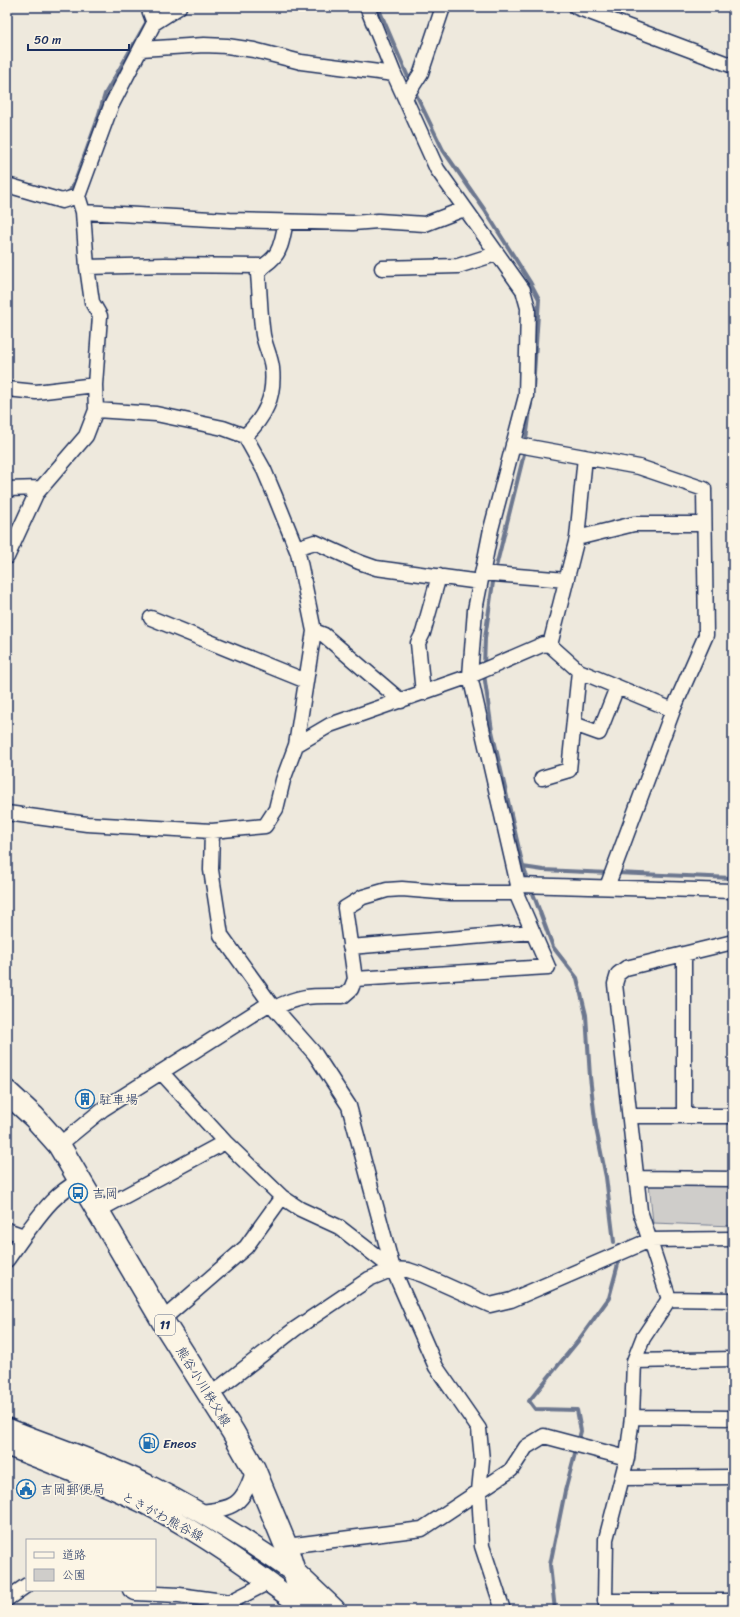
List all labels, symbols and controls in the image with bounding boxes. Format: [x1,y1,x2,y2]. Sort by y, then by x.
scale bar [28,26,129,52]
text: 50 m [34,29,61,51]
building icon: 駐車場 [74,1088,96,1110]
place label: 駐車場 [99,1088,138,1111]
bus stop icon: 吉岡 [67,1182,89,1204]
place label: 吉岡 [92,1182,118,1205]
road number: 11 [155,1315,175,1335]
street label: 熊谷小川秩父線 [170,1342,238,1432]
fuel station icon: Eneos [138,1432,160,1454]
place label: Eneos [163,1432,197,1455]
public building icon: 吉岡郵便局 [15,1478,37,1500]
place label: 吉岡郵便局 [40,1478,105,1501]
street label: ときがわ熊谷線 [117,1485,209,1548]
legend [26,1539,156,1591]
text: 道路 [62,1544,86,1566]
text: 公園 [62,1564,86,1586]

